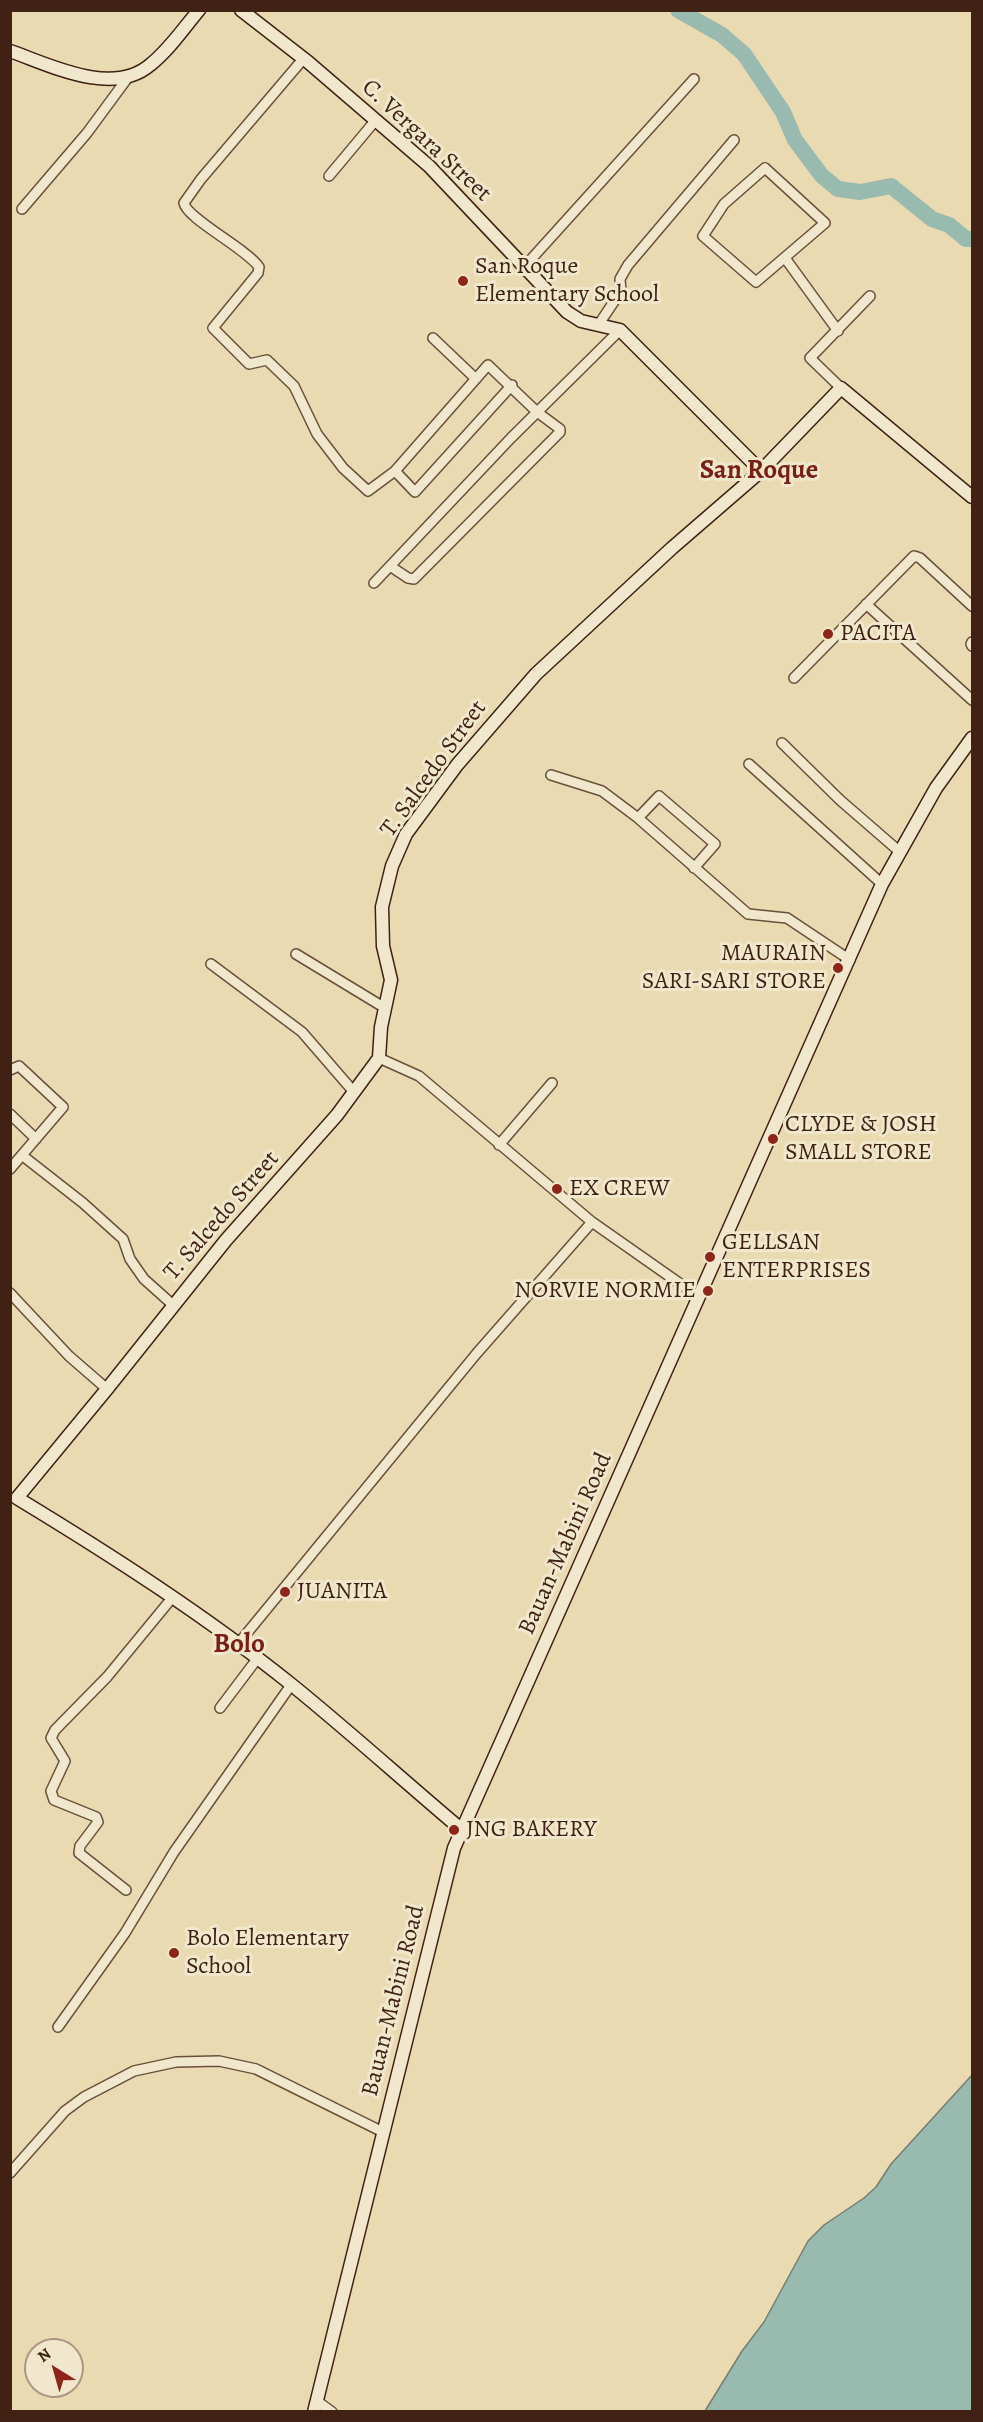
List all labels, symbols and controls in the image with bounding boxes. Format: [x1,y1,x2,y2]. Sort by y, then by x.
street label: C. Vergara Street [355,74,497,208]
place label: San Roque Elementary School [475,253,659,309]
marker: San Roque Elementary School [456,274,470,288]
district label: San Roque [700,455,818,487]
place label: PACITA [840,620,916,648]
marker: PACITA [821,627,835,641]
street label: T. Salcedo Street [375,695,493,843]
place label: MAURAIN SARI-SARI STORE [642,940,826,996]
marker: MAURAIN SARI-SARI STORE [831,961,845,975]
place label: CLYDE & JOSH SMALL STORE [785,1111,937,1167]
marker: CLYDE & JOSH SMALL STORE [766,1132,780,1146]
street label: T. Salcedo Street [158,1146,286,1286]
place label: EX CREW [569,1175,670,1203]
marker: EX CREW [550,1182,564,1196]
place label: GELLSAN ENTERPRISES [722,1229,871,1285]
marker: GELLSAN ENTERPRISES [703,1250,717,1264]
place label: NORVIE NORMIE [514,1277,696,1305]
marker: NORVIE NORMIE [701,1284,715,1298]
street label: Bauan-Mabini Road [513,1449,619,1639]
place label: JUANITA [297,1578,387,1606]
marker: JUANITA [278,1585,292,1599]
district label: Bolo [213,1629,265,1661]
place label: JNG BAKERY [466,1816,597,1844]
marker: JNG BAKERY [447,1823,461,1837]
street label: Bauan-Mabini Road [356,1902,432,2100]
place label: Bolo Elementary School [186,1925,349,1981]
marker: Bolo Elementary School [167,1946,181,1960]
north arrow [24,2338,84,2398]
text: N [33,2343,56,2368]

